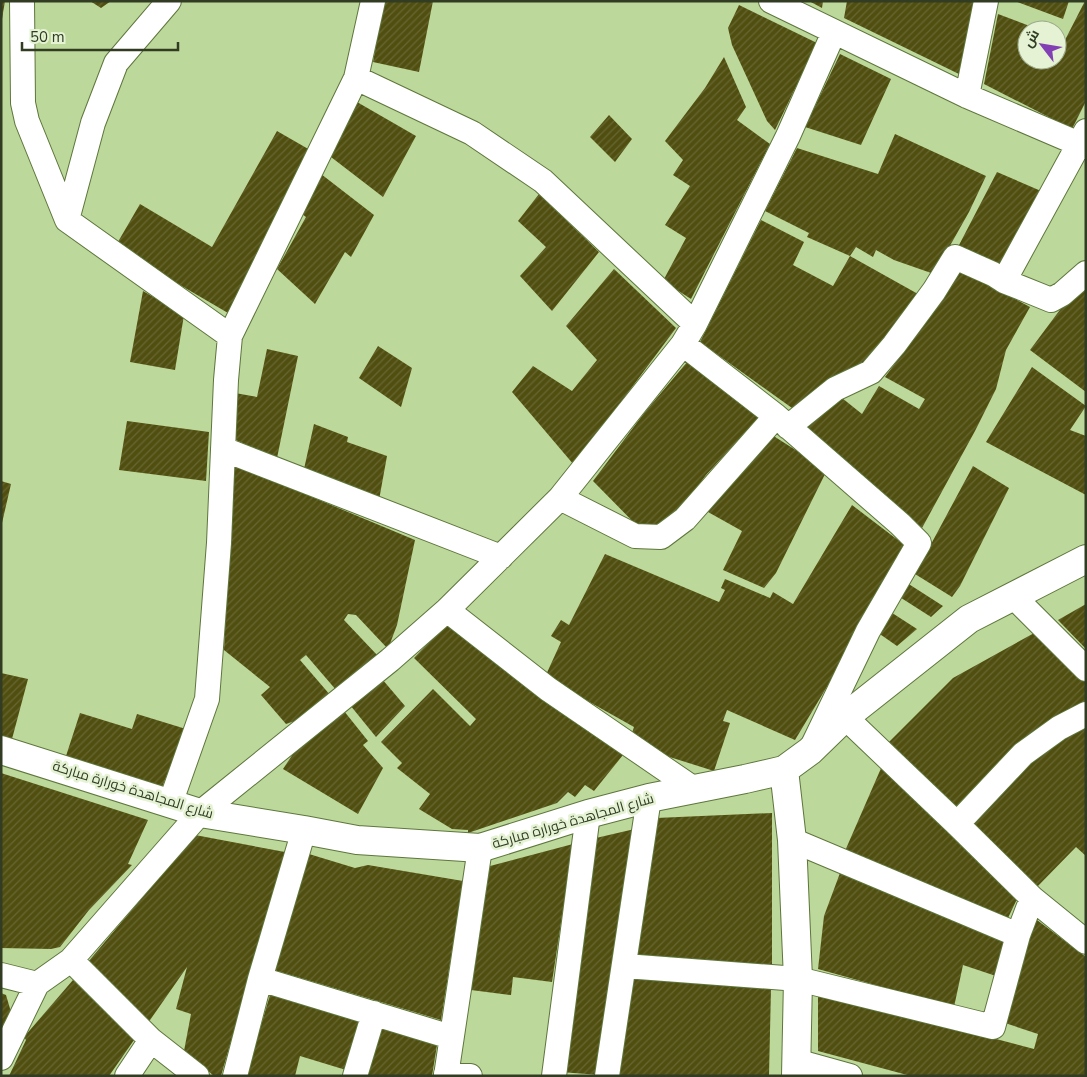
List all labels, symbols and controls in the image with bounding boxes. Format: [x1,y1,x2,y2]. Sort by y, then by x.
scale bar [22,20,179,52]
north arrow [1017,20,1067,70]
text: ش [1019,26,1044,51]
text: 50 m [30,27,65,47]
street label: شارع المجاهدة خورارة مباركة [50,756,216,824]
street label: شارع المجاهدة خورارة مباركة [490,789,656,853]

